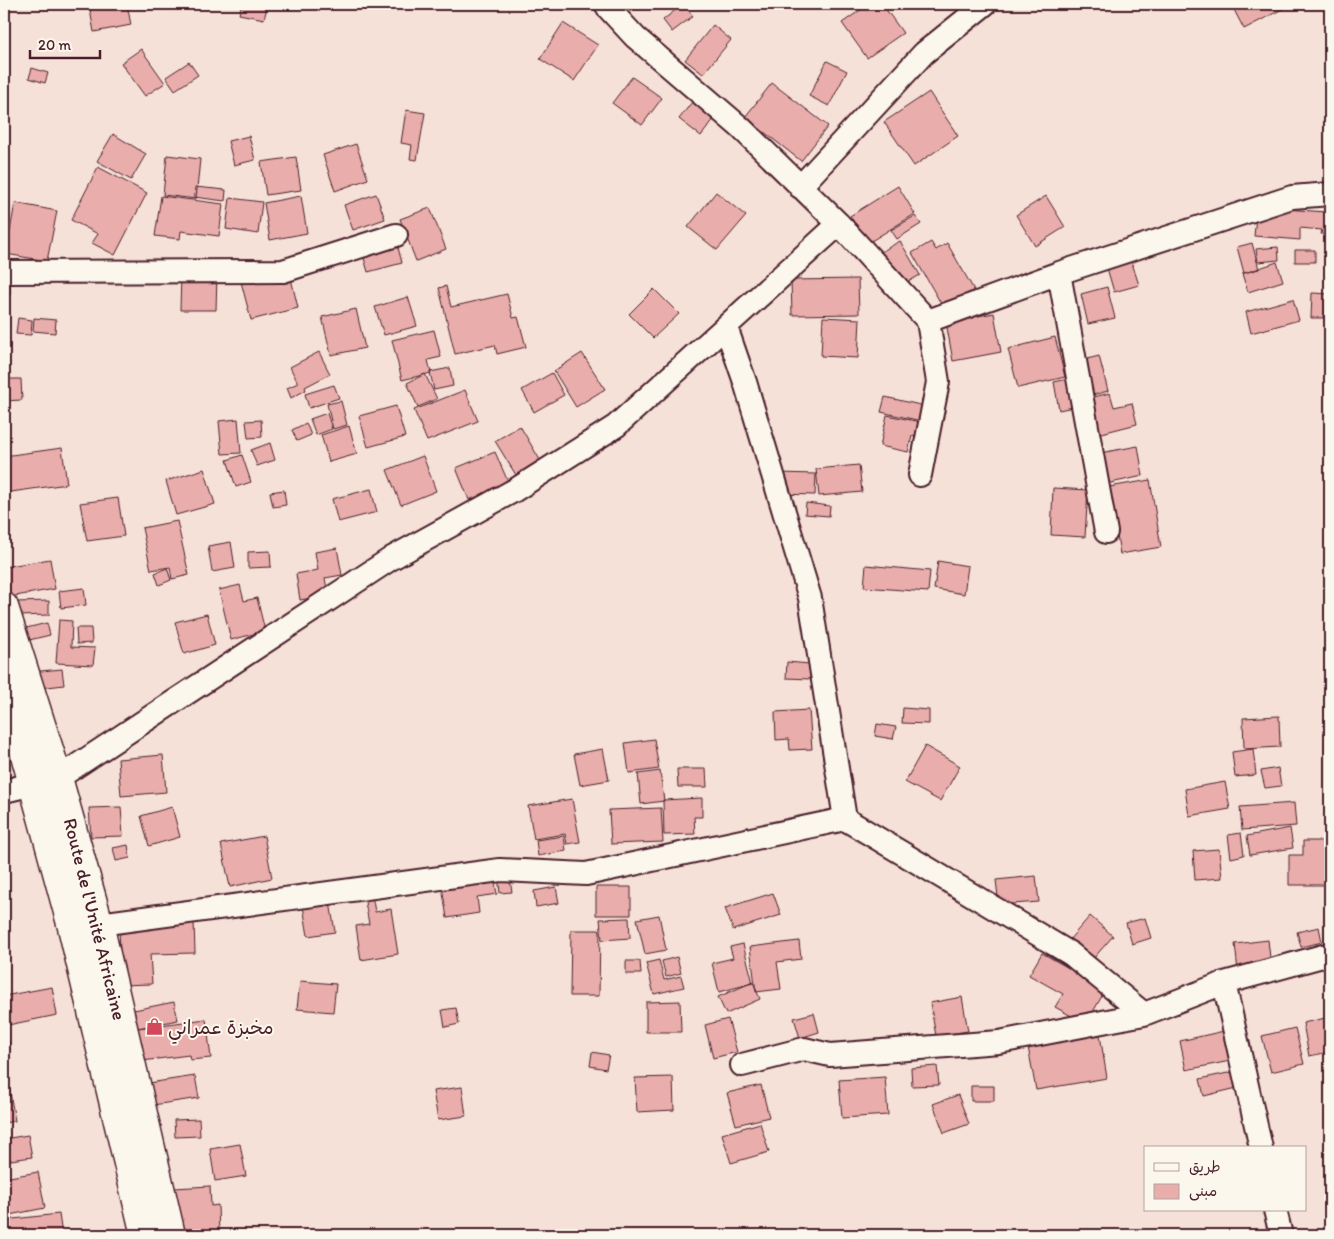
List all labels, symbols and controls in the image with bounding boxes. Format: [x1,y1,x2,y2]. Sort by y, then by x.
scale bar [30,28,100,60]
text: 20 m [38,36,72,54]
street label: Route de l'Unité Africaine [59,816,131,1022]
place label: مخبزة عمراني [168,1016,274,1044]
shop icon: مخبزة عمراني [144,1017,164,1037]
legend [1144,1146,1306,1212]
text: طريق [1189,1158,1221,1176]
text: مبنى [1189,1182,1217,1201]

